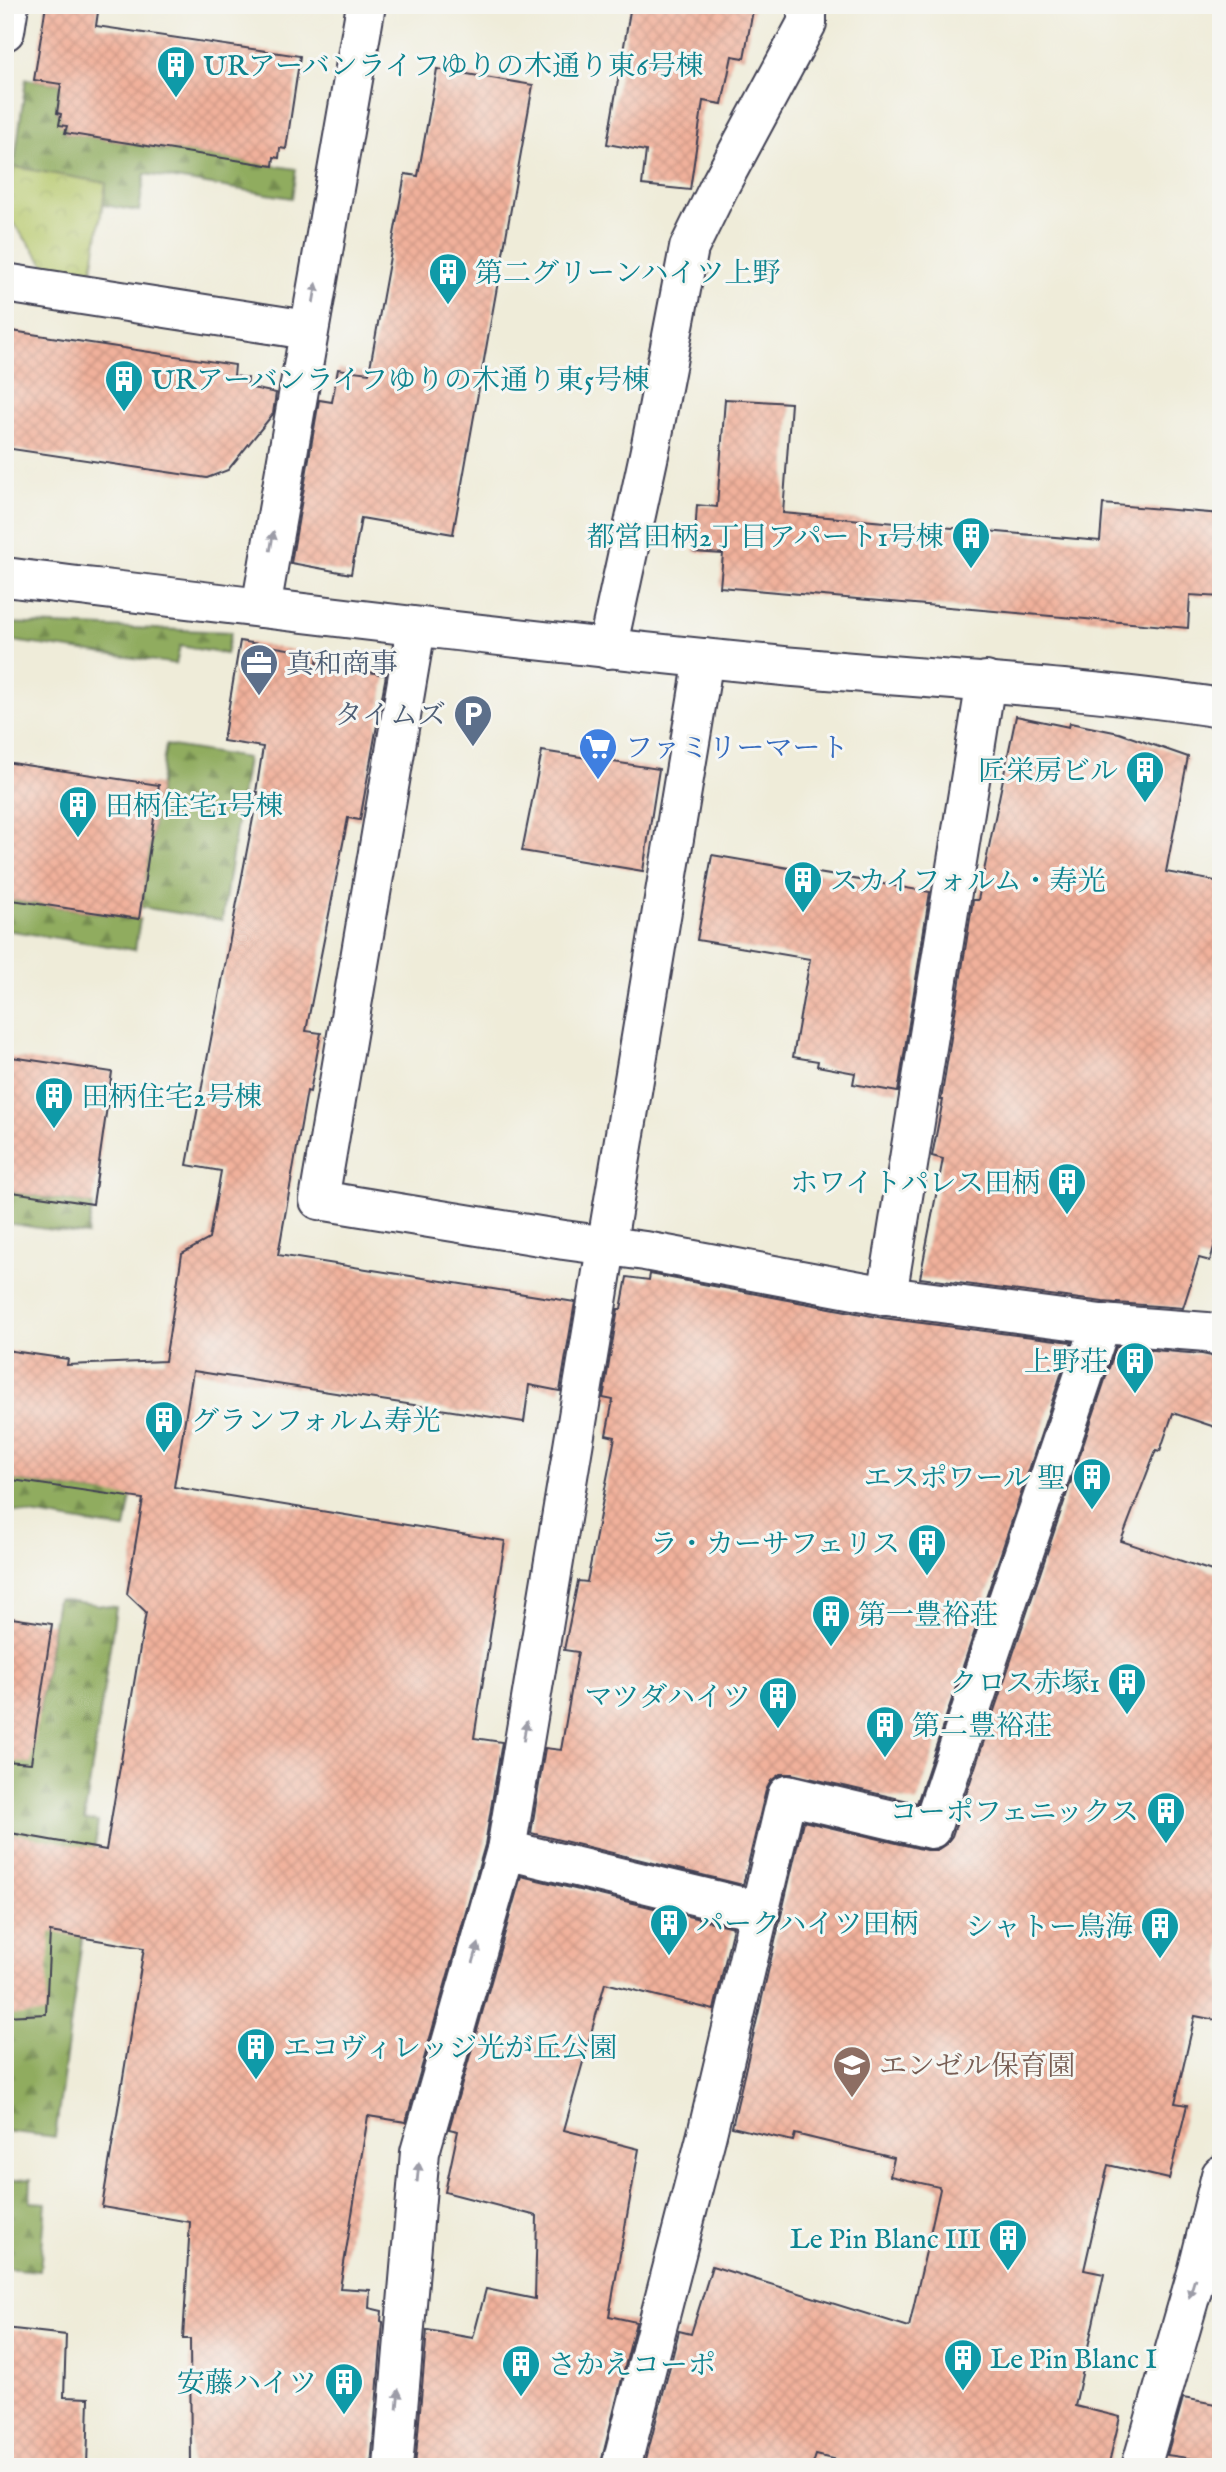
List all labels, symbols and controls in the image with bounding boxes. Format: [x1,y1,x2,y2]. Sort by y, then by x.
building icon: URアーバンライフゆりの木通り東6号棟 [155,44,197,99]
place label: URアーバンライフゆりの木通り東6号棟 [203,50,704,85]
building icon: 第二グリーンハイツ上野 [427,251,469,306]
place label: 第二グリーンハイツ上野 [475,257,780,292]
one-way arrow [310,282,321,304]
building icon: URアーバンライフゆりの木通り東5号棟 [103,358,145,413]
place label: URアーバンライフゆりの木通り東5号棟 [151,364,650,399]
building icon: 都営田柄2丁目アパート1号棟 [950,515,992,570]
place label: 都営田柄2丁目アパート1号棟 [587,521,944,556]
one-way arrow [267,530,278,552]
office icon: 真和商事 [238,642,280,697]
place label: 真和商事 [286,648,398,683]
parking icon: タイムズ [452,693,494,748]
place label: タイムズ [335,699,446,734]
supermarket icon: ファミリーマート [577,726,619,781]
place label: ファミリーマート [625,732,848,767]
building icon: 匠栄房ビル [1124,749,1166,804]
place label: 匠栄房ビル [978,755,1118,790]
building icon: 田柄住宅1号棟 [57,784,99,839]
place label: 田柄住宅1号棟 [105,790,283,825]
building icon: スカイフォルム・寿光 [782,859,824,914]
place label: スカイフォルム・寿光 [830,865,1106,900]
building icon: 田柄住宅2号棟 [33,1075,75,1130]
place label: 田柄住宅2号棟 [81,1081,262,1116]
building icon: ホワイトパレス田柄 [1046,1161,1088,1216]
place label: ホワイトパレス田柄 [790,1167,1040,1202]
building icon: 上野荘 [1114,1340,1156,1395]
place label: 上野荘 [1024,1346,1108,1381]
building icon: グランフォルム寿光 [143,1399,185,1454]
place label: グランフォルム寿光 [191,1405,440,1440]
building icon: エスポワール 聖 [1071,1456,1113,1511]
place label: エスポワール 聖 [863,1462,1065,1497]
building icon: ラ・カーサフェリス [906,1522,948,1577]
place label: ラ・カーサフェリス [650,1528,900,1563]
building icon: 第一豊裕荘 [810,1593,852,1648]
place label: 第一豊裕荘 [858,1599,998,1634]
building icon: クロス赤塚1 [1106,1661,1148,1716]
place label: クロス赤塚1 [950,1667,1100,1702]
building icon: マツダハイツ [757,1675,799,1730]
place label: マツダハイツ [584,1681,751,1716]
building icon: 第二豊裕荘 [864,1704,906,1759]
place label: 第二豊裕荘 [912,1710,1052,1745]
one-way arrow [520,1720,531,1742]
building icon: コーポフェニックス [1145,1790,1187,1845]
place label: コーポフェニックス [890,1796,1139,1831]
building icon: パークハイツ田柄 [648,1902,690,1957]
building icon: シャトー鳥海 [1139,1905,1181,1960]
place label: パークハイツ田柄 [696,1908,918,1943]
place label: シャトー鳥海 [966,1911,1133,1946]
one-way arrow [472,1942,482,1963]
building icon: エコヴィレッジ光が丘公園 [235,2026,277,2081]
place label: エコヴィレッジ光が丘公園 [283,2032,617,2067]
school or university icon: エンゼル保育園 [831,2044,873,2099]
place label: エンゼル保育園 [879,2050,1075,2085]
one-way arrow [413,2161,424,2183]
building icon: Le Pin Blanc III [987,2217,1029,2272]
place label: Le Pin Blanc III [790,2223,981,2258]
one-way arrow [1187,2278,1197,2299]
building icon: Le Pin Blanc I [942,2337,984,2392]
building icon: さかえコーポ [500,2343,542,2398]
place label: Le Pin Blanc I [990,2343,1157,2378]
place label: さかえコーポ [548,2349,716,2384]
building icon: 安藤ハイツ [323,2361,365,2416]
place label: 安藤ハイツ [177,2367,317,2402]
one-way arrow [393,2388,404,2410]

